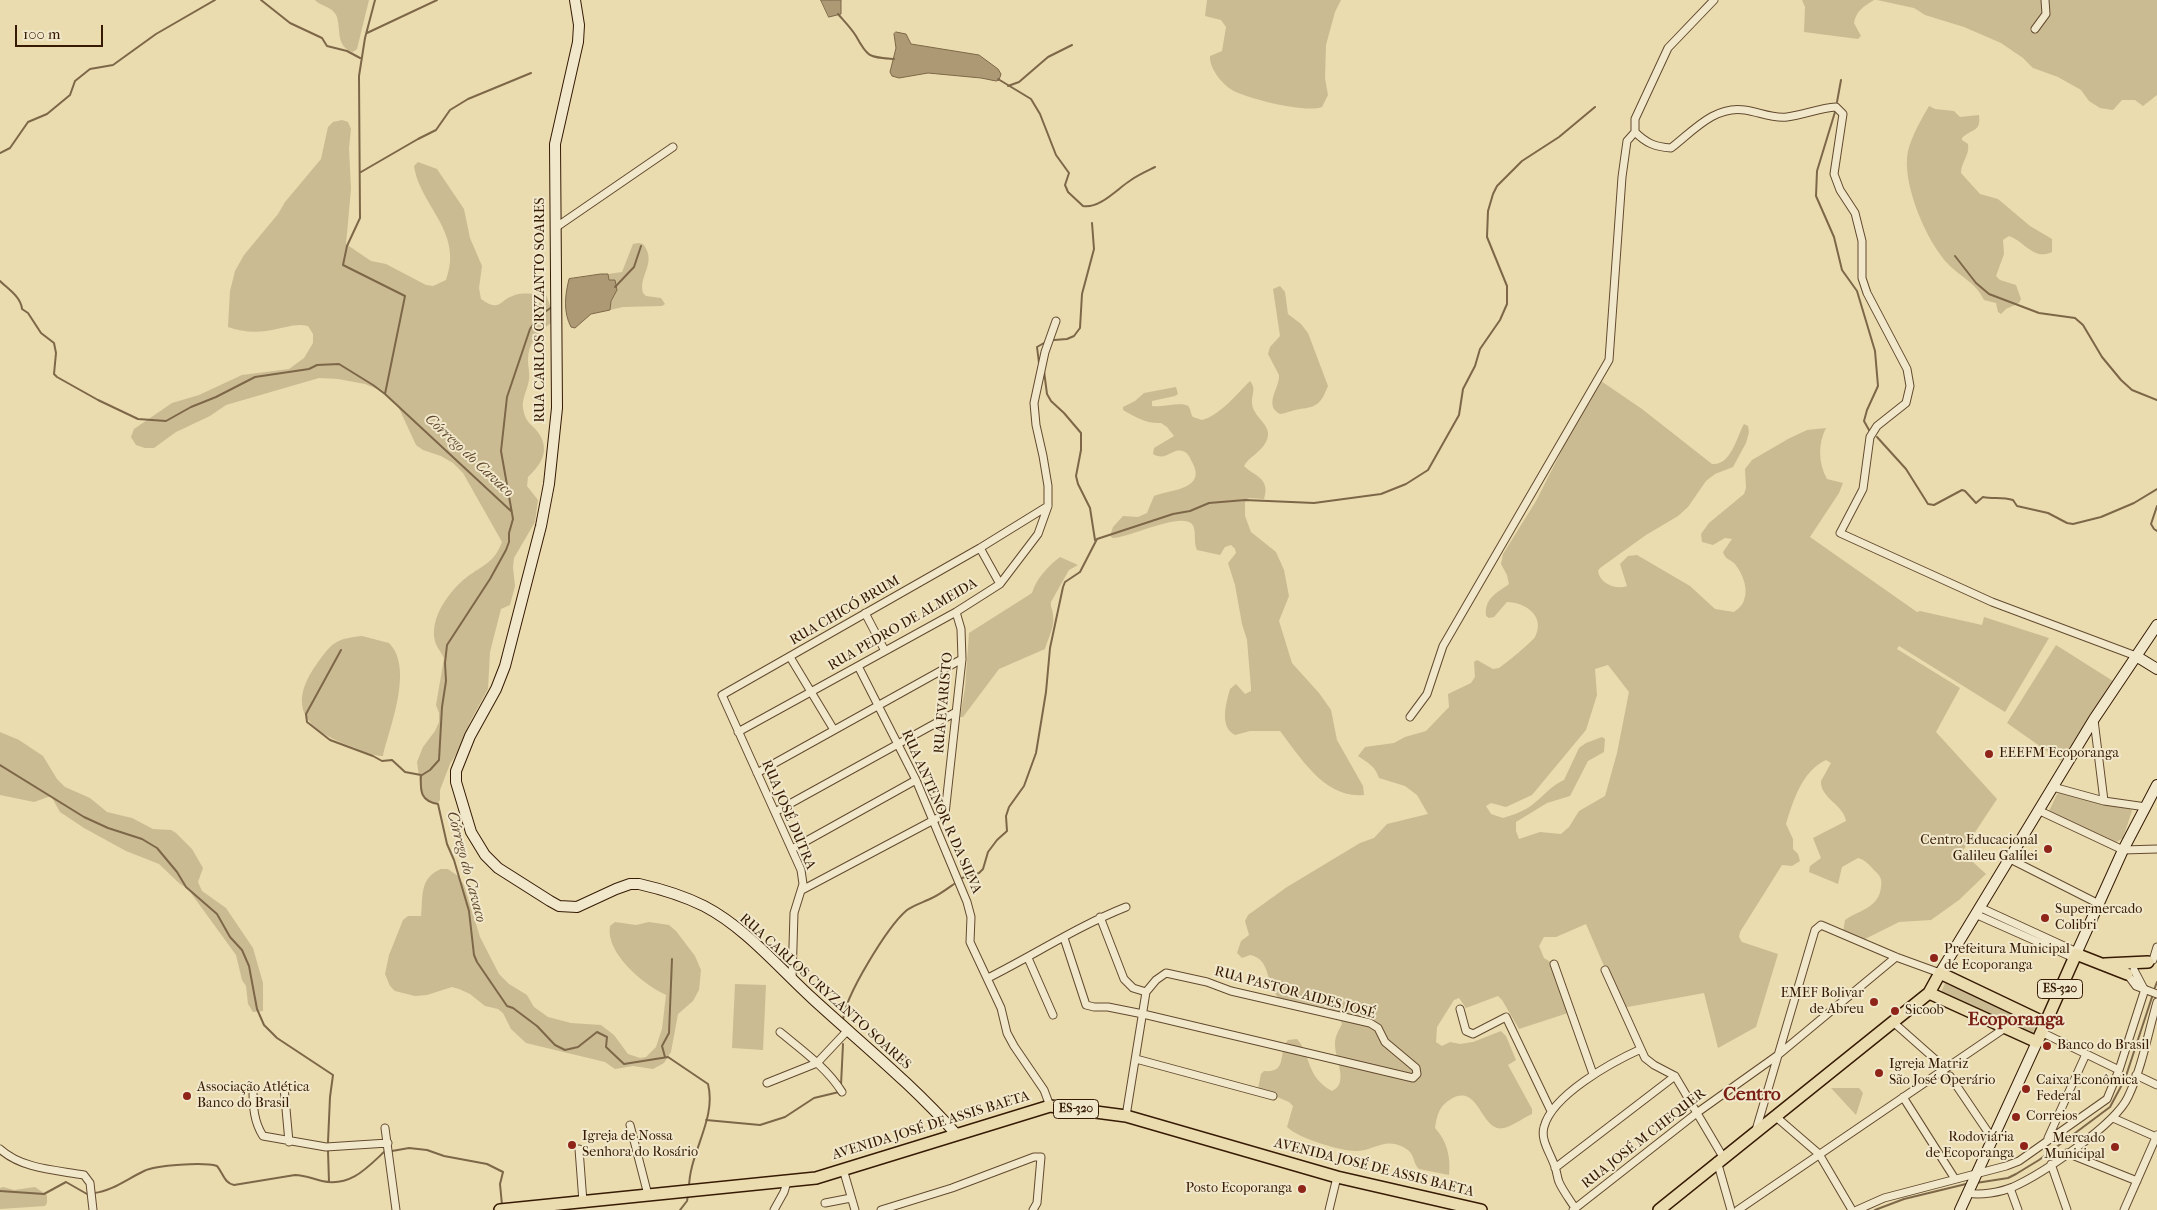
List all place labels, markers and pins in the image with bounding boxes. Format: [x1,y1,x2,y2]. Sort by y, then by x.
place label: EEEFM Ecoporanga [1999,746,2119,762]
marker: EEEFM Ecoporanga [1983,748,1995,760]
place label: Centro Educacional Galileu Galilei [1920,833,2038,866]
marker: Centro Educacional Galileu Galilei [2042,843,2054,855]
place label: Supermercado Colibri [2055,902,2142,934]
marker: Supermercado Colibri [2039,912,2051,924]
place label: Prefeitura Municipal de Ecoporanga [1944,942,2070,974]
marker: Prefeitura Municipal de Ecoporanga [1928,952,1940,964]
place label: EMEF Bolivar de Abreu [1780,986,1864,1019]
marker: EMEF Bolivar de Abreu [1868,996,1880,1008]
place label: Sicoob [1905,1003,1944,1019]
marker: Sicoob [1889,1005,1901,1017]
place label: Banco do Brasil [2057,1038,2149,1054]
marker: Banco do Brasil [2041,1040,2053,1052]
place label: Igreja Matriz São José Operário [1889,1057,1995,1090]
marker: Igreja Matriz São José Operário [1873,1067,1885,1079]
place label: Caixa Econômica Federal [2036,1073,2138,1106]
place label: Associação Atlética Banco do Brasil [197,1080,309,1112]
marker: Caixa Econômica Federal [2020,1083,2032,1095]
marker: Associação Atlética Banco do Brasil [181,1090,193,1102]
place label: Correios [2026,1109,2077,1125]
marker: Correios [2010,1111,2022,1123]
place label: Igreja de Nossa Senhora do Rosário [582,1129,698,1162]
place label: Rodoviária de Ecoporanga [1926,1130,2014,1162]
place label: Mercado Municipal [2044,1131,2105,1164]
marker: Igreja de Nossa Senhora do Rosário [566,1139,578,1151]
marker: Rodoviária de Ecoporanga [2018,1140,2030,1152]
marker: Mercado Municipal [2109,1141,2121,1153]
place label: Posto Ecoporanga [1186,1181,1292,1197]
marker: Posto Ecoporanga [1296,1183,1308,1195]

